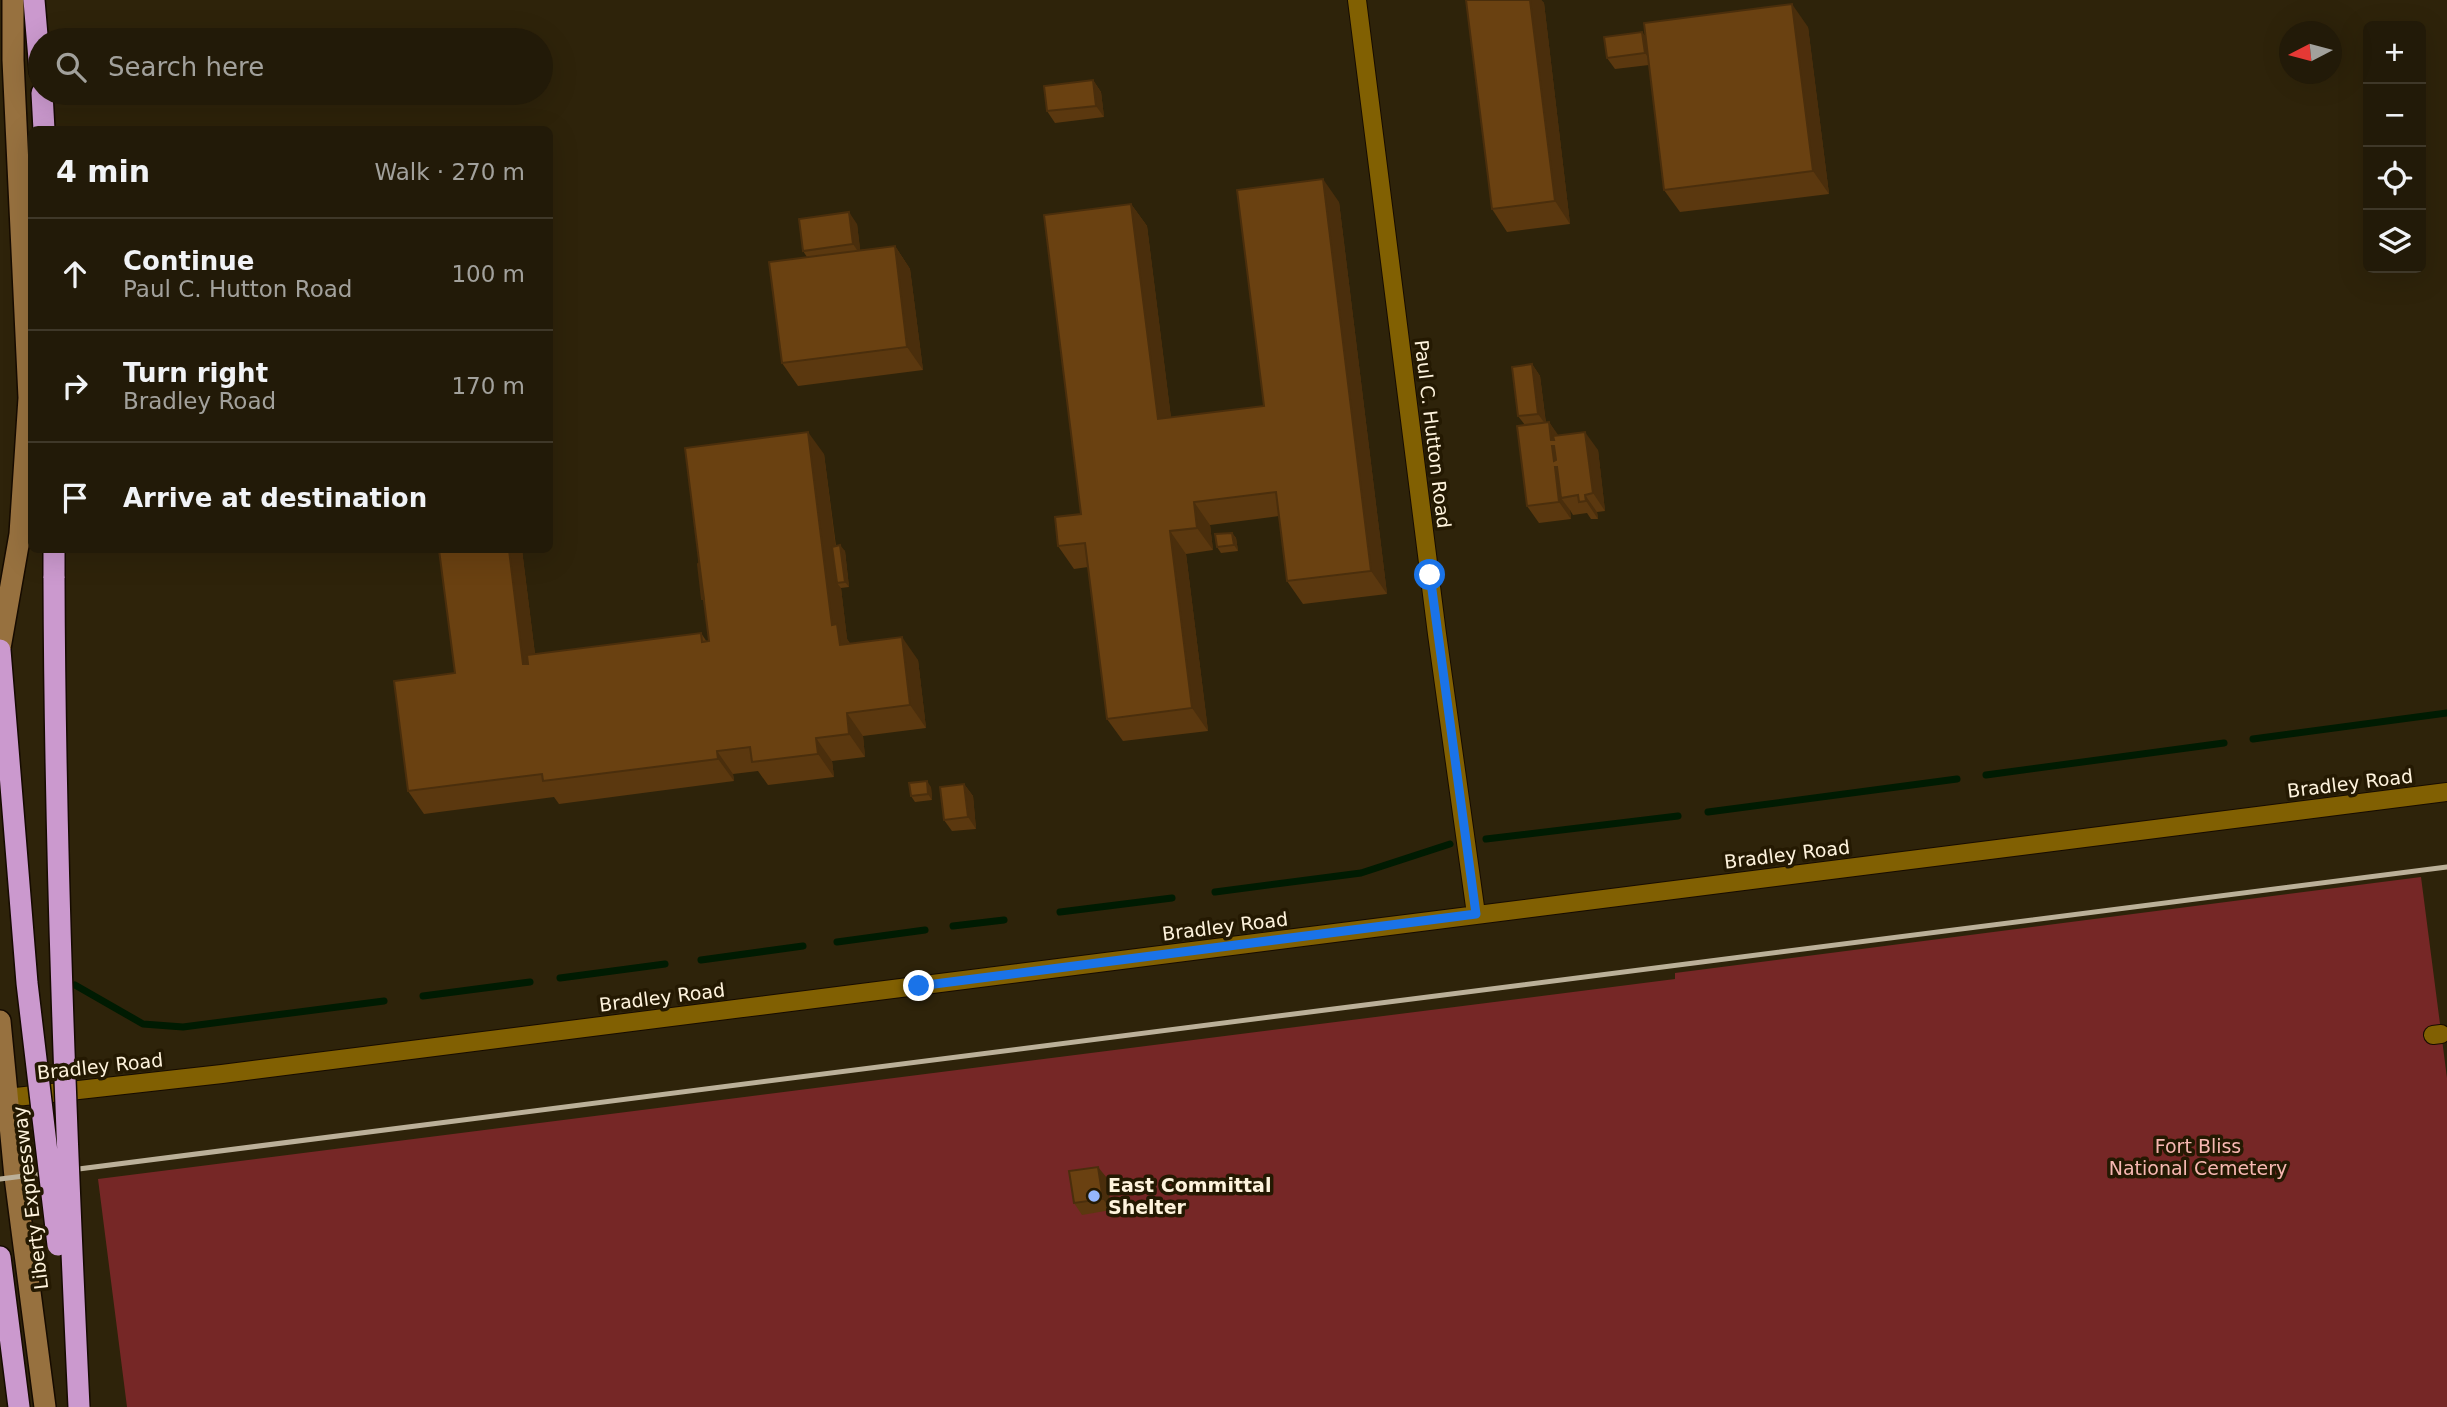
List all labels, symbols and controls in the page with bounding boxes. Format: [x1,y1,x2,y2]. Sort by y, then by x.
north arrow [2279,21,2342,84]
map controls [2363,21,2426,273]
button: + [2363,21,2426,84]
search box [28,28,553,105]
icon: search [52,48,90,86]
text: Search here [108,52,264,82]
button: − [2363,84,2426,147]
button: locate [2363,147,2426,210]
text: 4 min [56,154,150,189]
text: Walk · 270 m [374,159,525,185]
button: layers [2363,210,2426,273]
text: Continue [123,246,254,276]
icon: ahead [56,255,94,293]
text: 100 m [451,261,525,287]
text: Paul C. Hutton Road [123,276,352,302]
street label: Paul C. Hutton Road [1411,339,1455,529]
text: Turn right [123,358,268,388]
icon: right [56,367,94,405]
text: 170 m [451,373,525,399]
text: Bradley Road [123,388,276,414]
icon: arrive [56,479,94,517]
text: Arrive at destination [123,483,427,513]
route start [1414,559,1445,590]
street label: Bradley Road [2286,764,2414,802]
street label: Bradley Road [1723,835,1851,873]
street label: Bradley Road [1161,907,1289,945]
route end [903,970,934,1001]
street label: Bradley Road [598,978,726,1016]
street label: Bradley Road [36,1048,164,1084]
street label: Liberty Expressway [8,1105,52,1291]
park label: Fort Bliss National Cemetery [2109,1135,2287,1179]
place label: East Committal Shelter [1108,1174,1271,1218]
marker: East Committal Shelter [1086,1188,1102,1204]

